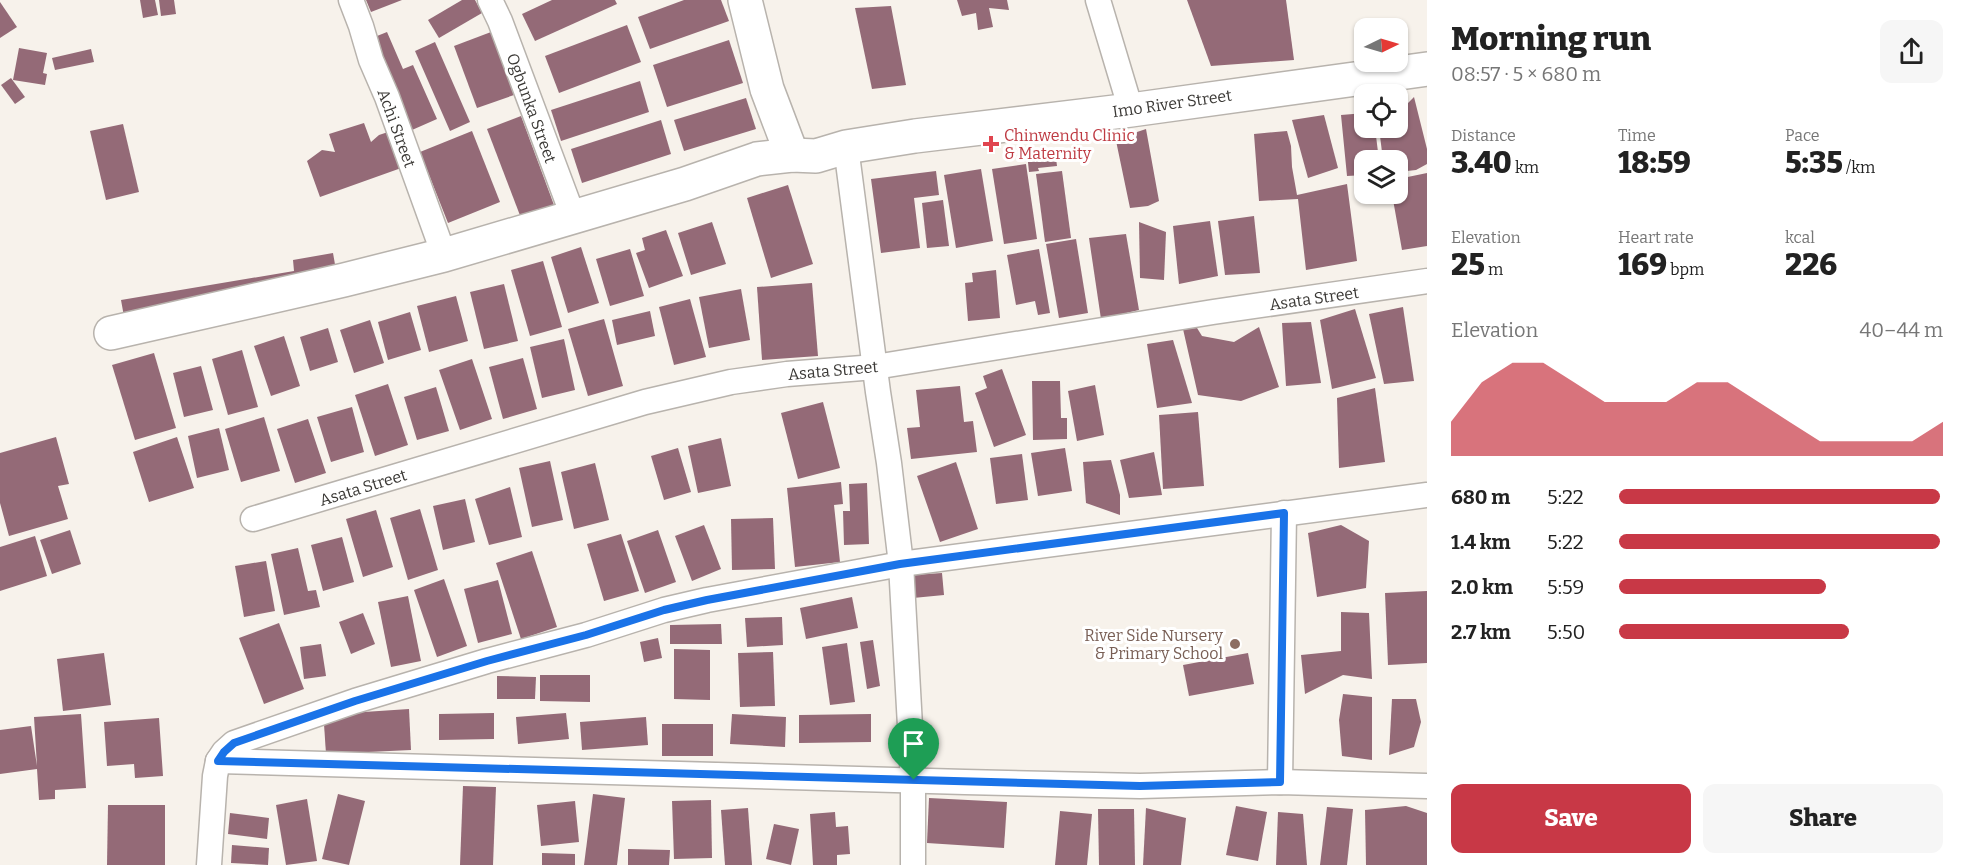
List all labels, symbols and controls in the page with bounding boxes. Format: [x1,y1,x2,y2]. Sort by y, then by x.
north arrow [1354,18,1408,72]
map controls [1354,18,1408,204]
text: Morning run [1451,19,1651,59]
button: share [1880,20,1943,83]
street label: Ogbunka Street [503,51,560,166]
text: 08:57 · 5 × 680 m [1451,62,1601,86]
button: locate [1354,84,1408,138]
street label: Achi Street [374,86,420,170]
street label: Imo River Street [1111,86,1233,121]
place label: Chinwendu Clinic & Maternity [1004,126,1135,163]
text: Distance [1451,126,1516,145]
text: Time [1618,126,1656,145]
text: Pace [1785,126,1820,145]
marker: Chinwendu Clinic & Maternity [982,135,1000,153]
text: 3.40 [1451,145,1512,181]
text: 18:59 [1618,145,1691,181]
text: 5:35 [1785,145,1843,181]
button: layers [1354,150,1408,204]
text: km [1512,158,1539,177]
text: /km [1843,158,1875,177]
text: Elevation [1451,228,1521,247]
text: Heart rate [1618,228,1694,247]
text: kcal [1785,228,1815,247]
text: 25 [1451,247,1485,283]
text: 169 [1618,247,1667,283]
text: 226 [1785,247,1837,283]
text: m [1485,260,1503,279]
text: bpm [1667,260,1704,279]
street label: Asata Street [1268,283,1360,314]
text: Elevation [1451,318,1538,342]
text: 40–44 m [1860,318,1943,342]
street label: Asata Street [787,357,879,384]
street label: Asata Street [317,465,409,510]
text: 680 m [1451,485,1510,509]
text: 5:22 [1547,485,1584,509]
text: 1.4 km [1451,530,1511,554]
text: 5:22 [1547,530,1584,554]
text: 2.0 km [1451,575,1513,599]
text: 5:59 [1547,575,1584,599]
text: 2.7 km [1451,620,1511,644]
text: 5:50 [1547,620,1585,644]
place label: River Side Nursery & Primary School [1084,626,1224,663]
marker: River Side Nursery & Primary School [1228,637,1242,651]
pin [888,718,939,780]
icon: arrive [897,727,930,760]
button: Save [1451,784,1691,853]
button: Share [1703,784,1943,853]

